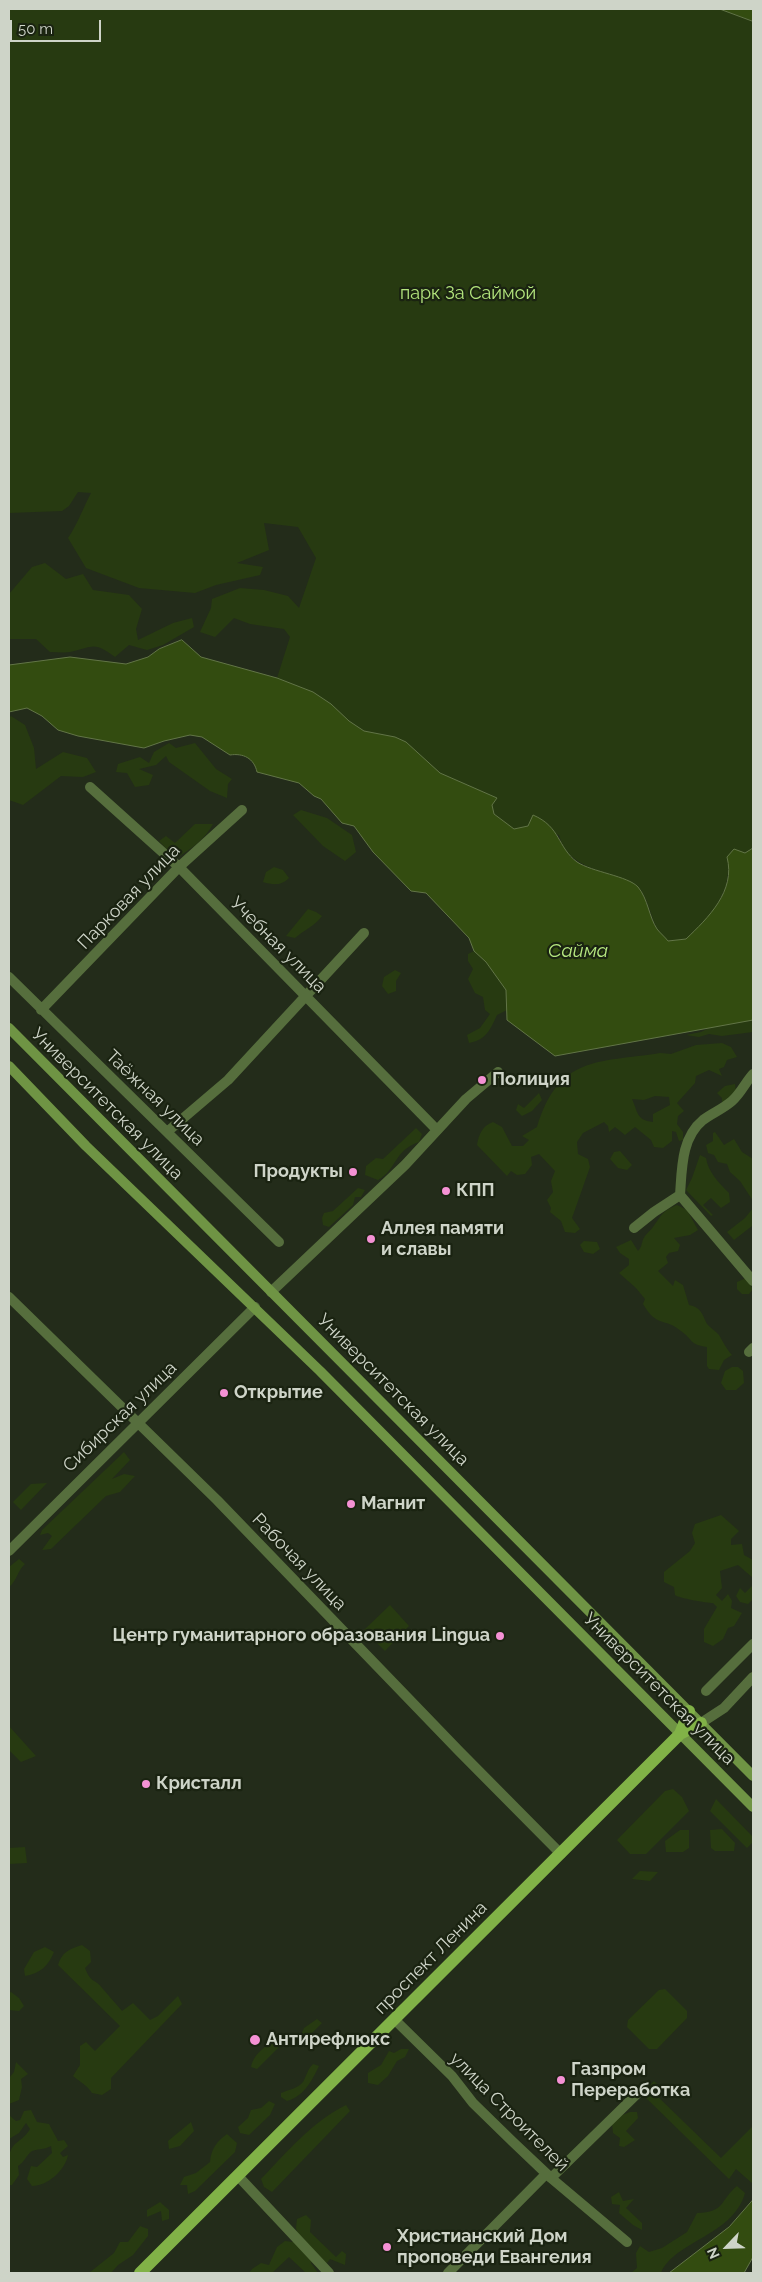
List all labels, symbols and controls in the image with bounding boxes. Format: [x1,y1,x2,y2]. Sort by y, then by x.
scale bar [12,10,104,42]
text: 50 m [18,20,53,38]
park label: парк За Саймой [400,283,536,305]
street label: Парковая улица [73,840,185,954]
street label: Учебная улица [225,892,331,998]
water label: Сайма [548,940,608,962]
street label: Университетская улица [27,1024,187,1184]
street label: Таёжная улица [101,1045,209,1151]
place label: Полиция [492,1069,570,1091]
marker: Полиция [476,1074,488,1086]
place label: Продукты [253,1161,343,1183]
marker: Продукты [347,1166,359,1178]
place label: КПП [456,1180,495,1202]
marker: КПП [440,1185,452,1197]
place label: Аллея памяти и славы [381,1218,504,1260]
marker: Аллея памяти и славы [365,1233,377,1245]
street label: Университетская улица [313,1310,473,1470]
street label: Сибирская улица [59,1357,181,1477]
place label: Открытие [234,1382,323,1404]
marker: Открытие [218,1387,230,1399]
place label: Магнит [361,1493,425,1515]
marker: Магнит [345,1498,357,1510]
street label: Рабочая улица [247,1509,351,1615]
street label: Университетская улица [579,1609,739,1769]
place label: Центр гуманитарного образования Lingua [113,1625,490,1647]
marker: Центр гуманитарного образования Lingua [494,1630,506,1642]
place label: Кристалл [156,1773,242,1795]
marker: Кристалл [140,1778,152,1790]
street label: проспект Ленина [370,1897,492,2019]
place label: Антирефлюкс [266,2029,390,2051]
marker: Антирефлюкс [248,2033,262,2047]
street label: улица Строителей [445,2048,573,2176]
place label: Газпром Переработка [571,2059,690,2102]
marker: Газпром Переработка [555,2074,567,2086]
north arrow [702,2222,752,2272]
place label: Христианский Дом проповеди Евангелия [397,2226,592,2268]
marker: Христианский Дом проповеди Евангелия [381,2241,393,2253]
text: N [704,2245,723,2261]

